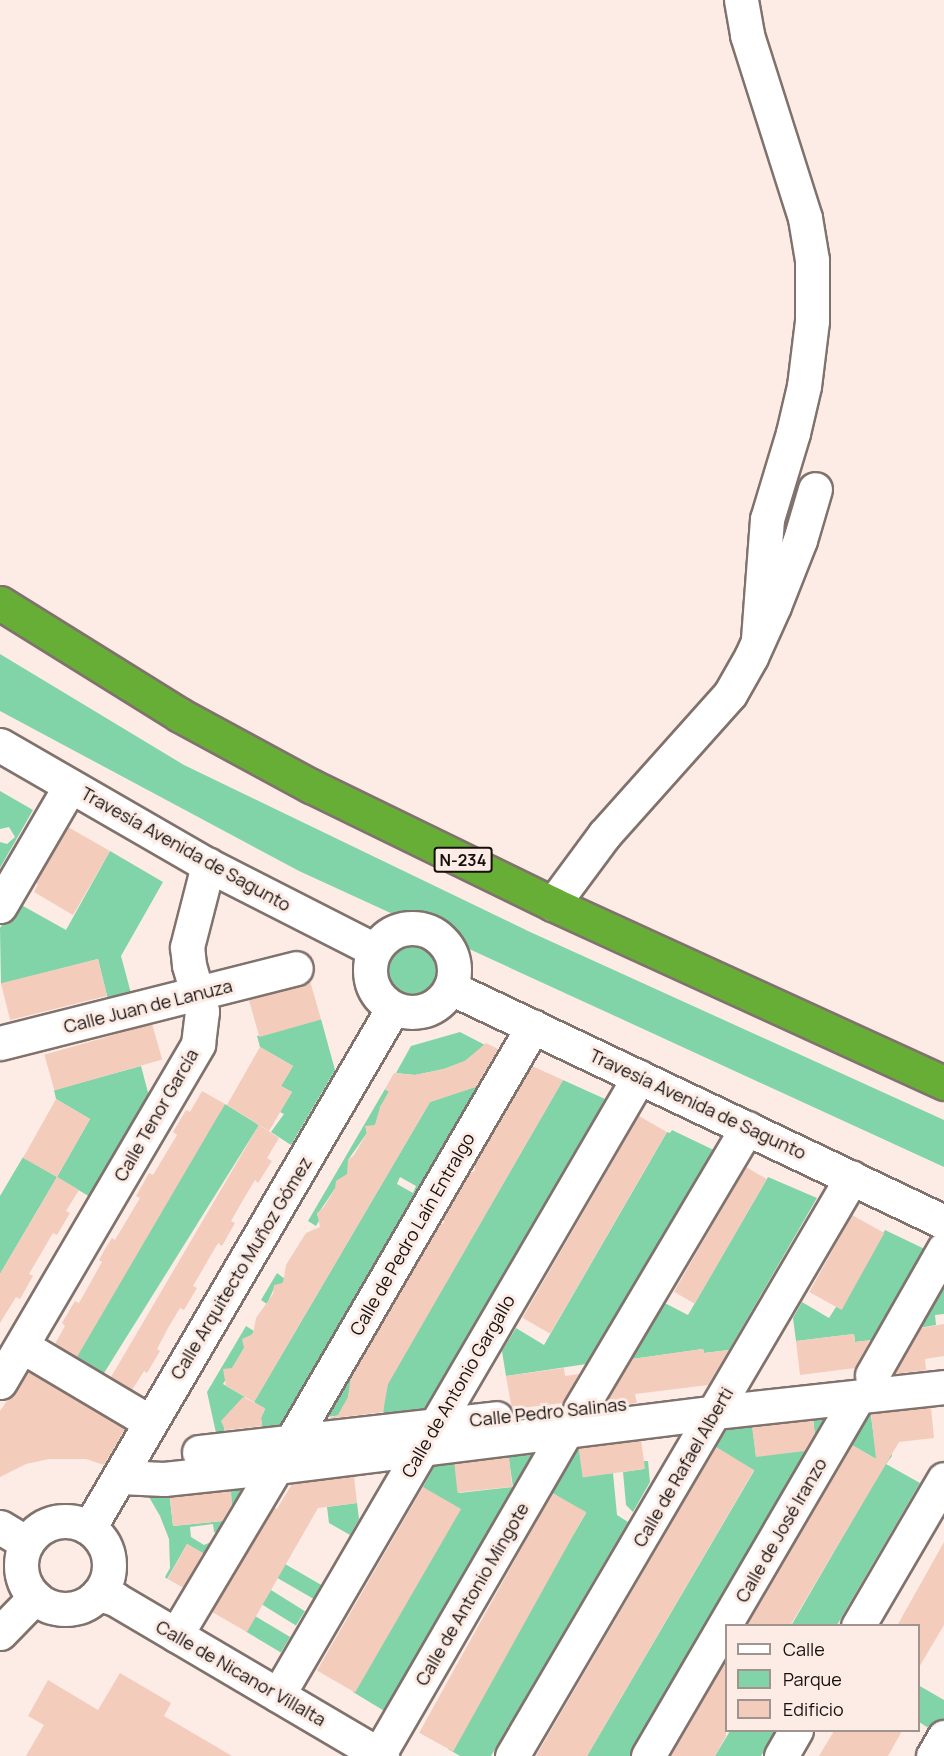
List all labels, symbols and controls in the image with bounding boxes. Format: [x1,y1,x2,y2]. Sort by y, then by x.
street label: Travesía Avenida de Sagunto [77,782,295,916]
road number: N-234 [433,847,493,873]
street label: Calle Juan de Lanuza [61,975,235,1037]
street label: Travesía Avenida de Sagunto [586,1044,810,1164]
street label: Calle Tenor García [109,1045,203,1185]
street label: Calle de Pedro Laín Entralgo [345,1129,479,1339]
street label: Calle Arquitecto Muñoz Gómez [166,1153,316,1383]
street label: Calle de Antonio Gargallo [397,1291,519,1481]
street label: Calle de Rafael Alberti [628,1383,738,1551]
street label: Calle Pedro Salinas [469,1393,627,1431]
street label: Calle de José Iranzo [731,1454,831,1606]
street label: Calle de Antonio Mingote [411,1499,533,1689]
street label: Calle de Nicanor Villalta [152,1616,330,1730]
legend [725,1624,920,1732]
text: Calle [783,1637,825,1661]
text: Parque [783,1667,842,1691]
text: Edificio [783,1697,844,1721]

